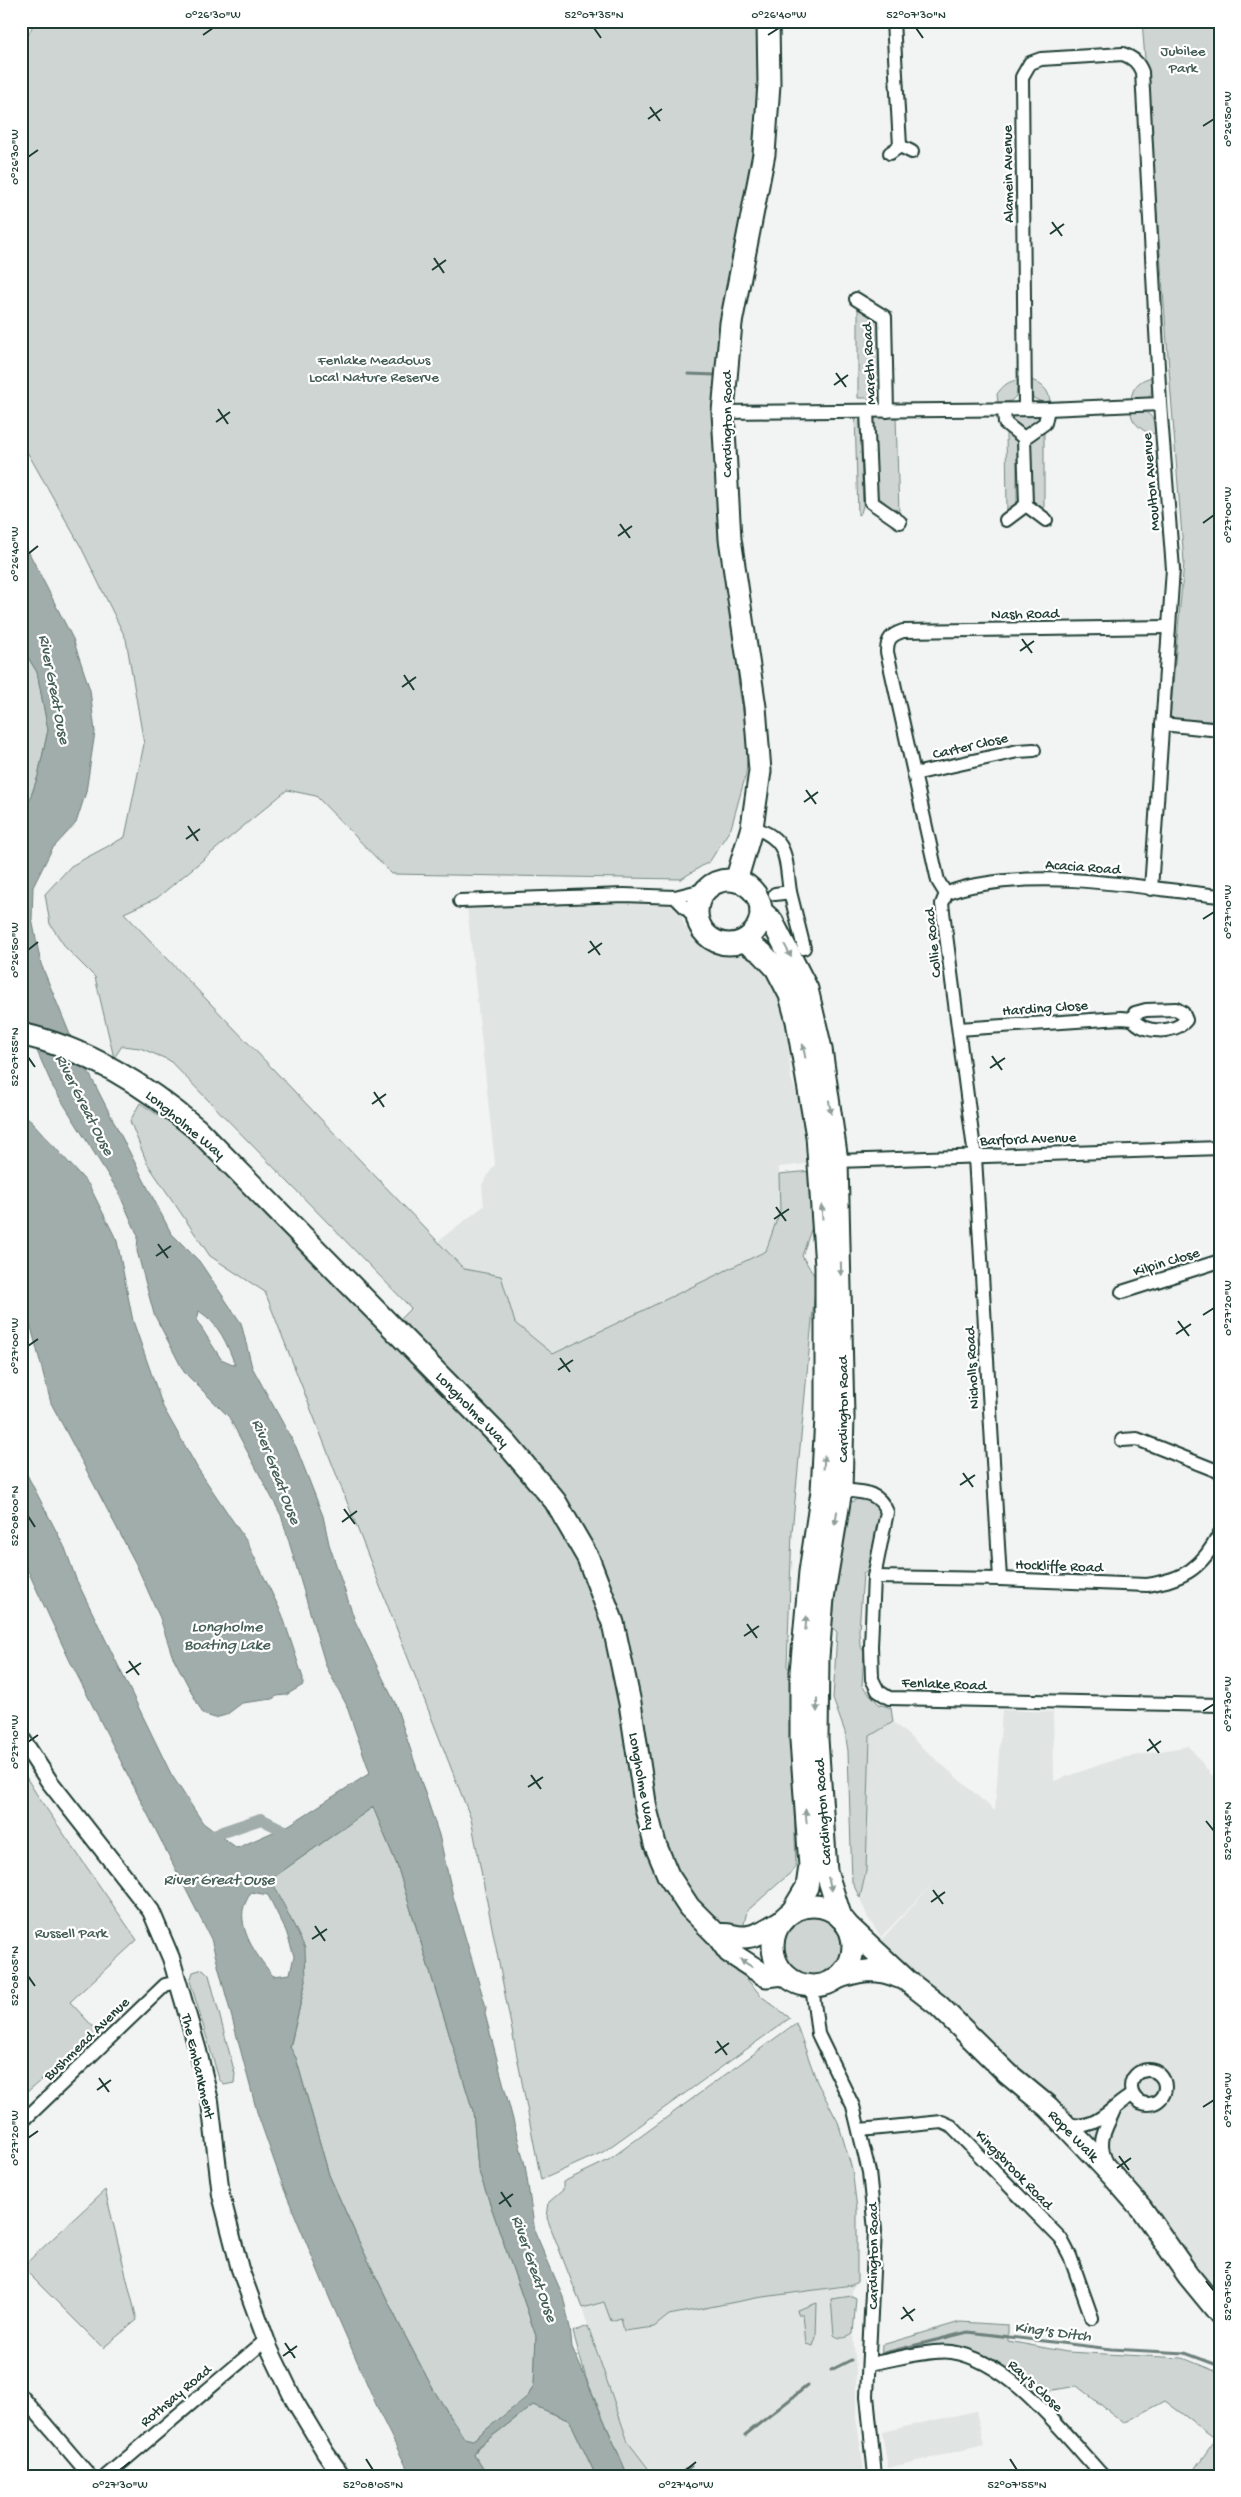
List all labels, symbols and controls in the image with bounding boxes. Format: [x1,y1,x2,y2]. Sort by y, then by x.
text: 0°26'30"W [185,9,241,23]
text: 52°07'35"N [564,9,624,23]
text: 0°26'40"W [752,9,806,23]
text: 52°07'30"N [886,9,946,23]
park label: Jubilee Park [1161,43,1206,78]
text: 0°26'50"W [1222,91,1236,147]
street label: Alamein Avenue [999,125,1019,223]
text: 0°26'30"W [9,129,23,185]
street label: Mareth Road [859,321,881,405]
park label: Fenlake Meadows Local Nature Reserve [309,352,439,387]
street label: Cardington Road [719,369,737,477]
street label: Moulton Avenue [1139,432,1165,532]
text: 0°27'00"W [1222,487,1236,543]
text: 0°26'40"W [9,527,23,581]
street label: Nash Road [991,605,1060,625]
water label: River Great Ouse [33,633,73,747]
street label: Carter Close [931,729,1010,764]
street label: Acacia Road [1045,856,1122,880]
text: 0°27'10"W [1222,885,1236,939]
street label: Collie Road [921,906,947,978]
text: 0°26'50"W [9,922,23,978]
one-way arrow [784,944,792,958]
street label: Harding Close [1002,997,1089,1021]
text: 52°07'55"N [9,1027,23,1087]
one-way arrow [799,1043,807,1059]
water label: River Great Ouse [49,1052,117,1160]
street label: Longholme Way [141,1087,229,1164]
one-way arrow [826,1099,834,1115]
street label: Barford Avenue [979,1129,1077,1151]
one-way arrow [818,1204,826,1220]
street label: Kilpin Close [1131,1244,1202,1282]
one-way arrow [837,1261,845,1277]
text: 0°27'20"W [1222,1280,1236,1336]
text: 0°27'00"W [9,1318,23,1374]
street label: Nicholls Road [962,1325,984,1410]
street label: Cardington Road [835,1354,853,1462]
street label: Longholme Way [431,1369,513,1453]
water label: River Great Ouse [246,1417,304,1528]
one-way arrow [820,1454,828,1470]
text: 52°08'00"N [9,1486,23,1546]
one-way arrow [832,1511,840,1527]
street label: Hockliffe Road [1015,1556,1104,1578]
one-way arrow [802,1615,810,1631]
water label: Longholme Boating Lake [184,1619,271,1656]
street label: Fenlake Road [900,1674,988,1696]
text: 0°27'30"W [1222,1676,1236,1732]
one-way arrow [813,1698,821,1714]
text: 0°27'10"W [9,1715,23,1769]
street label: Longholme Way [624,1731,659,1832]
street label: Cardington Road [811,1757,837,1866]
text: 52°07'45"N [1222,1802,1236,1860]
one-way arrow [802,1808,810,1824]
water label: River Great Ouse [163,1872,275,1891]
one-way arrow [826,1877,834,1892]
park label: Russell Park [35,1925,109,1943]
text: 52°08'05"N [9,1946,23,2006]
one-way arrow [739,1959,752,1968]
street label: Bushmead Avenue [40,1994,134,2086]
street label: The Embankment [176,2011,218,2122]
text: 0°27'40"W [1222,2072,1236,2128]
street label: Rope Walk [1043,2107,1103,2167]
text: 0°27'20"W [9,2110,23,2166]
street label: Kingsbrook Road [971,2127,1057,2215]
street label: Cardington Road [865,2201,883,2309]
water label: River Great Ouse [506,2214,560,2325]
text: 52°07'50"N [1222,2261,1236,2321]
water label: King's Ditch [1013,2319,1092,2348]
street label: Ray's Close [1003,2356,1066,2417]
street label: Rothsay Road [137,2361,216,2432]
text: 0°27'30"W [92,2479,148,2493]
text: 52°08'05"N [343,2479,403,2493]
text: 0°27'40"W [658,2479,714,2493]
text: 52°07'55"N [987,2479,1047,2493]

